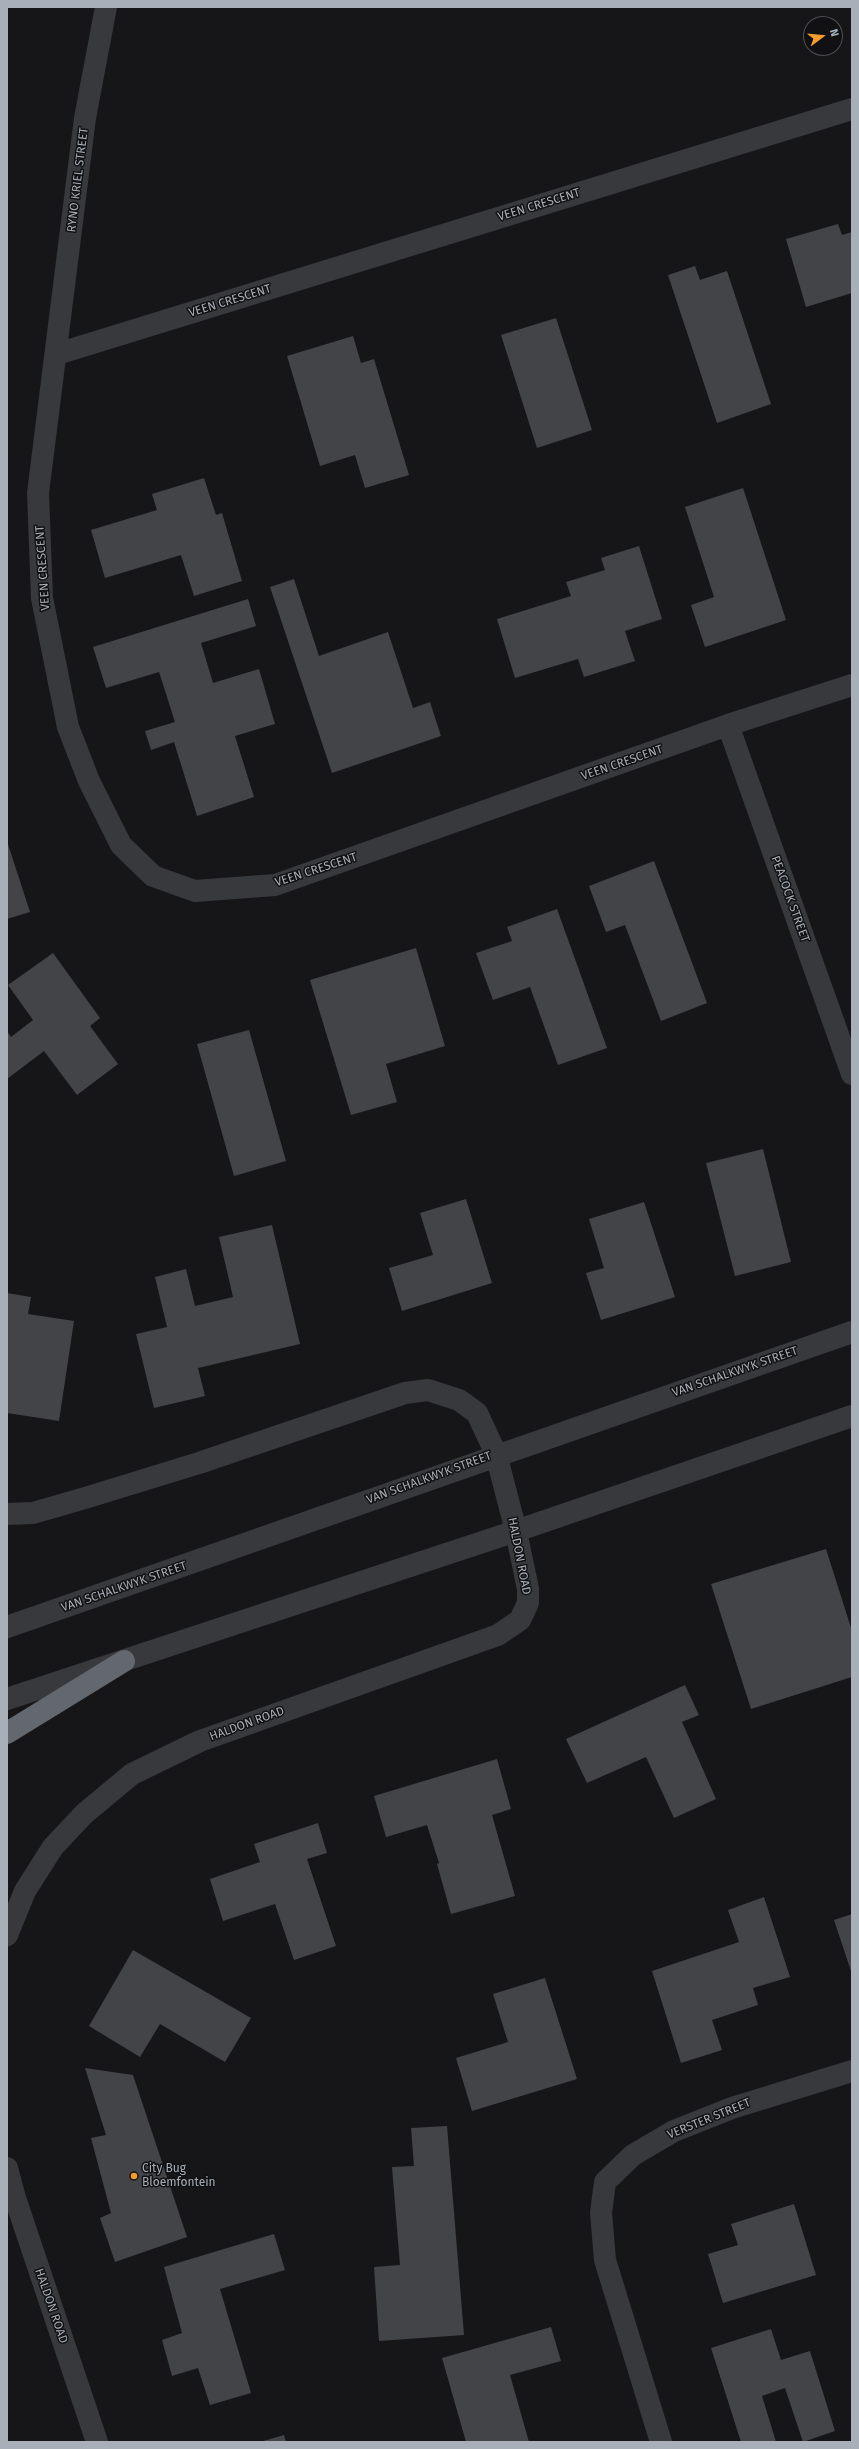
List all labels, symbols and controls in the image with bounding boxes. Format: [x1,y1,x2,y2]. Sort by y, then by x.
north arrow [803,16,843,56]
text: N [827,28,841,38]
street label: RYNO KRIEL STREET [64,127,92,233]
street label: VEEN CRESCENT [496,186,582,224]
street label: VEEN CRESCENT [187,282,273,320]
street label: VEEN CRESCENT [33,525,53,611]
street label: VEEN CRESCENT [579,742,665,784]
street label: VEEN CRESCENT [273,850,359,890]
street label: PEACOCK STREET [768,854,812,944]
street label: VAN SCHALKWYK STREET [670,1344,800,1400]
street label: VAN SCHALKWYK STREET [365,1449,493,1507]
street label: HALDON ROAD [504,1516,534,1596]
street label: VAN SCHALKWYK STREET [59,1559,189,1615]
street label: HALDON ROAD [208,1704,286,1744]
street label: VERSTER STREET [665,2096,753,2142]
place label: City Bug Bloemfontein [142,2162,216,2190]
marker: City Bug Bloemfontein [129,2171,139,2181]
street label: HALDON ROAD [31,2267,71,2345]

